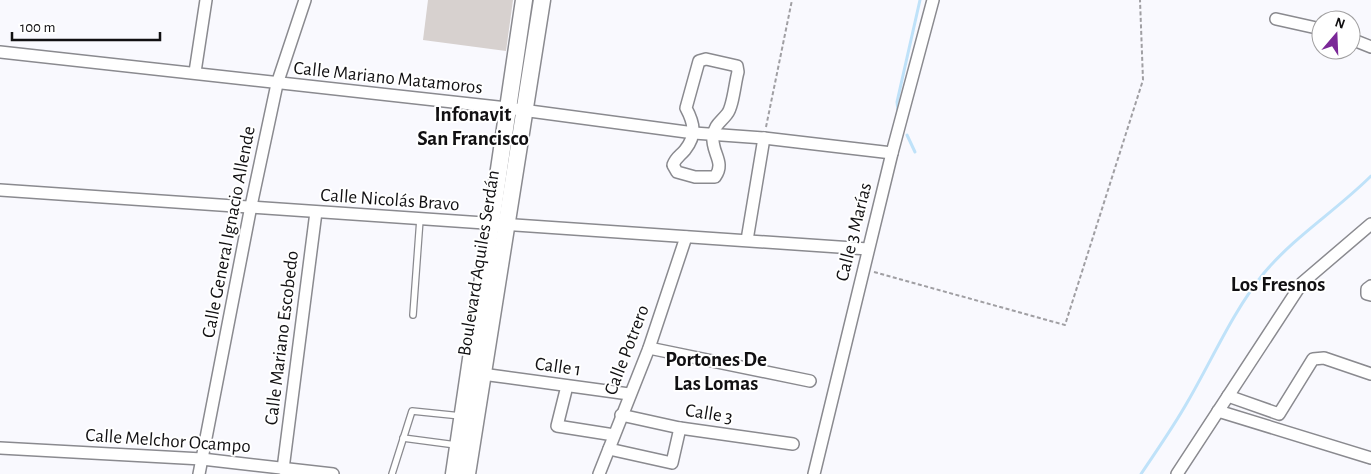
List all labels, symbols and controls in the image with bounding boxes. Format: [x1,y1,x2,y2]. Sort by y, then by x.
scale bar [12,10,160,42]
north arrow [1311,10,1361,60]
text: N [1333,15,1347,32]
text: 100 m [20,20,55,35]
street label: Calle Mariano Matamoros [293,59,483,97]
district label: Infonavit San Francisco [417,104,529,149]
street label: Calle General Ignacio Allende [199,125,259,339]
street label: Boulevard Aquiles Serdán [455,169,503,357]
street label: Calle 3 Marías [833,181,875,283]
street label: Calle Nicolás Bravo [320,186,460,214]
street label: Calle Mariano Escobedo [262,250,302,426]
district label: Los Fresnos [1231,274,1325,295]
street label: Calle Potrero [601,302,653,398]
district label: Portones De Las Lomas [665,349,767,394]
street label: Calle 1 [534,354,582,380]
street label: Calle 3 [684,401,734,427]
street label: Calle Melchor Ocampo [85,426,251,456]

